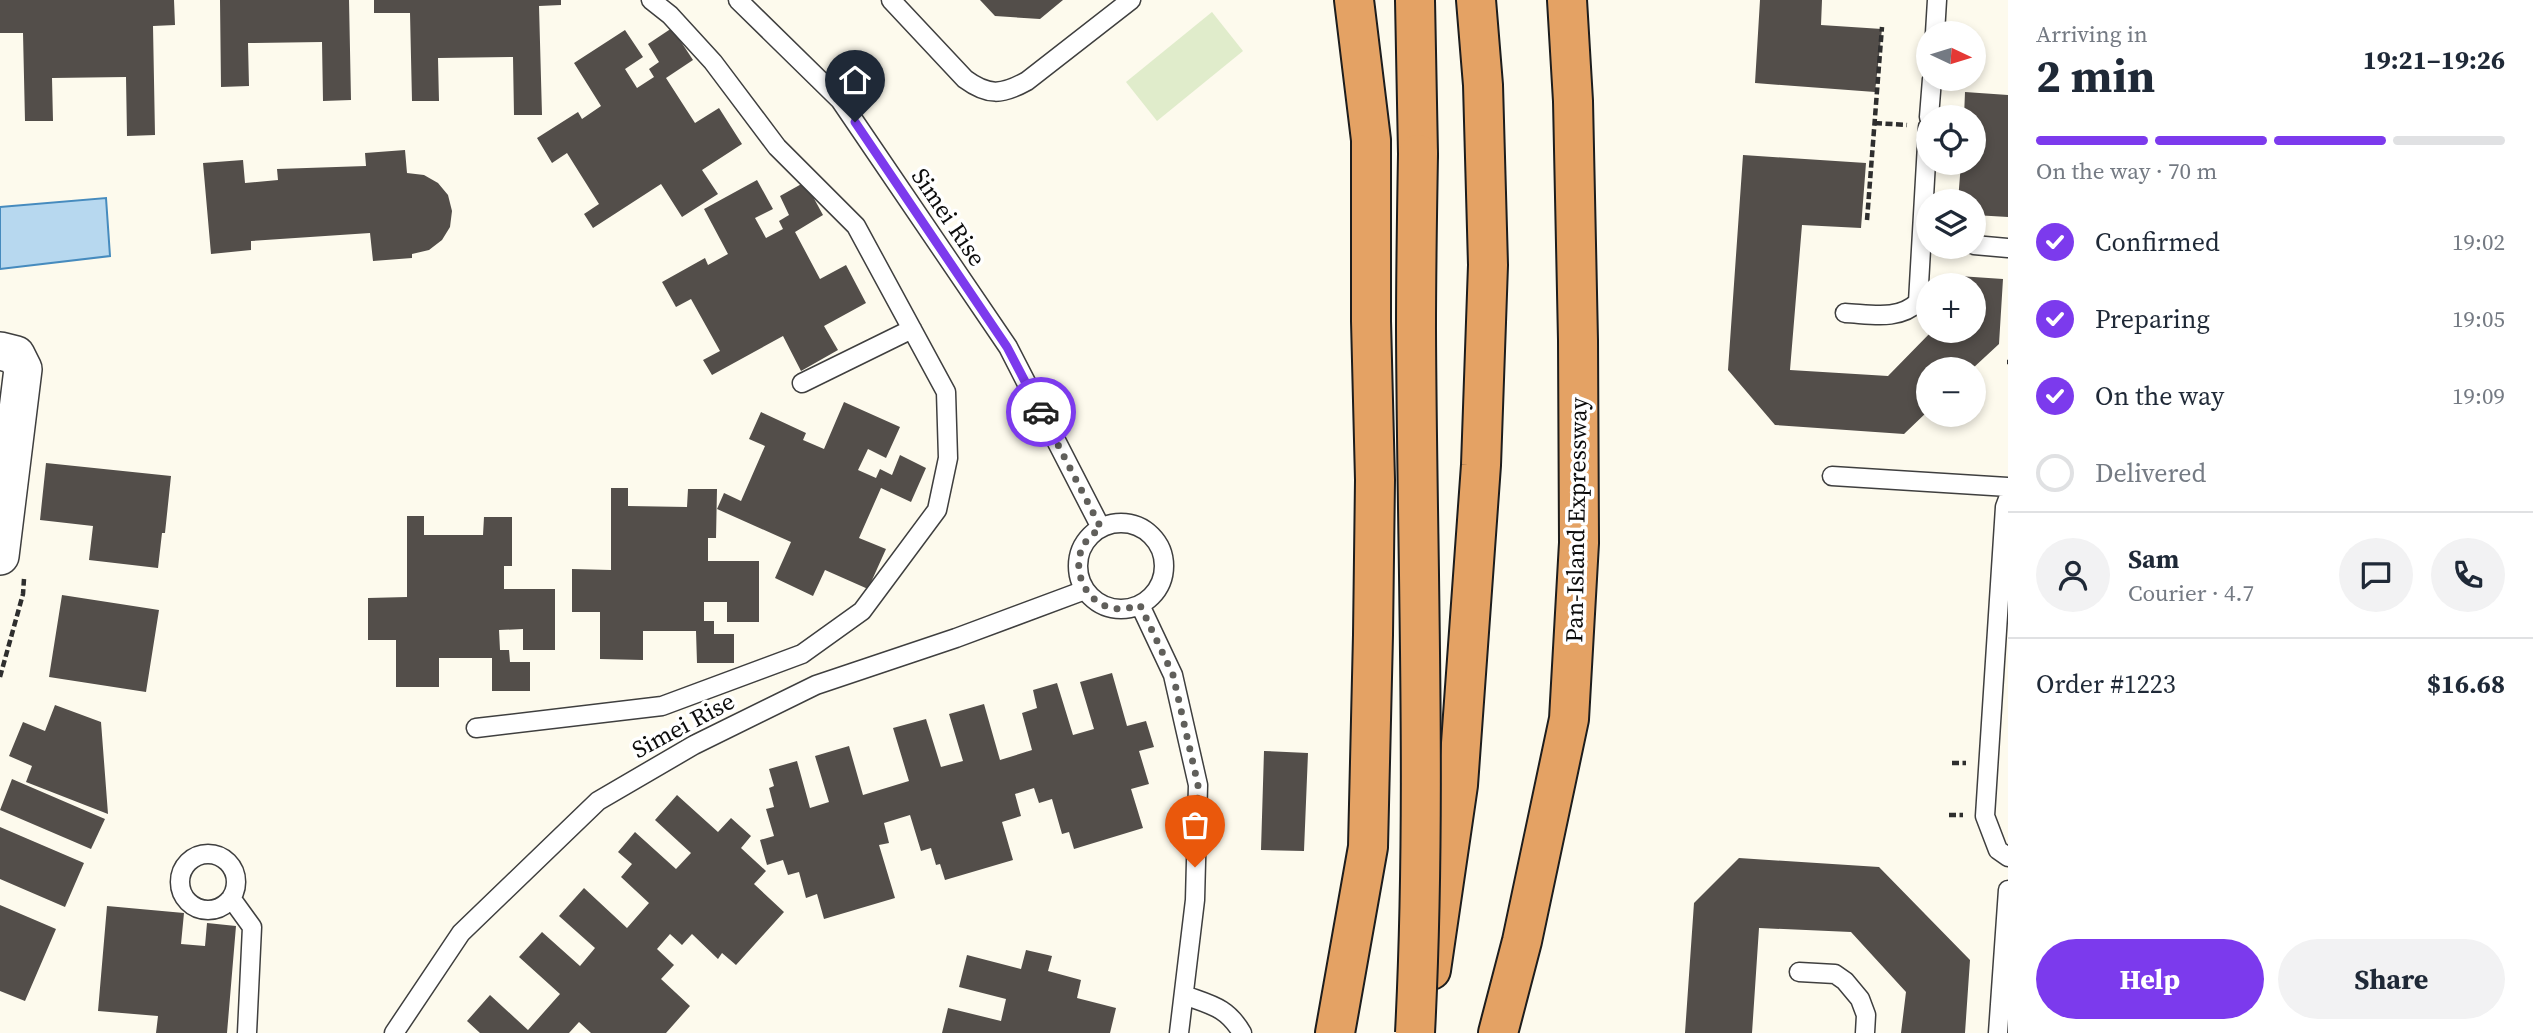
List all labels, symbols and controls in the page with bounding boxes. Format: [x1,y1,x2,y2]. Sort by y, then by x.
text: Arriving in [2036,18,2148,50]
north arrow [1916,21,1986,91]
map controls [1916,21,1986,427]
text: 19:21–19:26 [2363,42,2505,78]
text: 2 min [2036,44,2155,107]
pin [825,50,885,122]
icon: home [836,61,874,99]
button: locate [1916,105,1986,175]
text: On the way · 70 m [2036,155,2217,187]
street label: Simei Rise [904,162,994,272]
button: layers [1916,189,1986,259]
icon: check [2036,223,2074,261]
text: Confirmed [2095,224,2220,260]
text: 19:02 [2452,226,2505,258]
button: + [1916,273,1986,343]
icon: check [2036,300,2074,338]
text: Preparing [2095,301,2210,337]
text: 19:05 [2452,303,2505,335]
button: − [1916,357,1986,427]
courier [1006,377,1076,447]
icon: check [2036,377,2074,415]
text: On the way [2095,378,2224,414]
text: 19:09 [2452,380,2505,412]
icon: car [1022,393,1060,431]
street label: Pan-Island Expressway [1557,396,1595,643]
text: Delivered [2095,455,2206,491]
button: person [2036,538,2110,612]
button: chat [2339,538,2413,612]
button: phone [2431,538,2505,612]
text: Sam [2128,541,2179,577]
text: Courier · 4.7 [2128,577,2254,609]
text: Order #1223 [2036,666,2176,702]
text: $16.68 [2427,666,2505,702]
street label: Simei Rise [626,684,740,766]
pin [1165,795,1225,867]
icon: bag [1176,806,1214,844]
button: Help [2036,939,2264,1019]
button: Share [2278,939,2505,1019]

